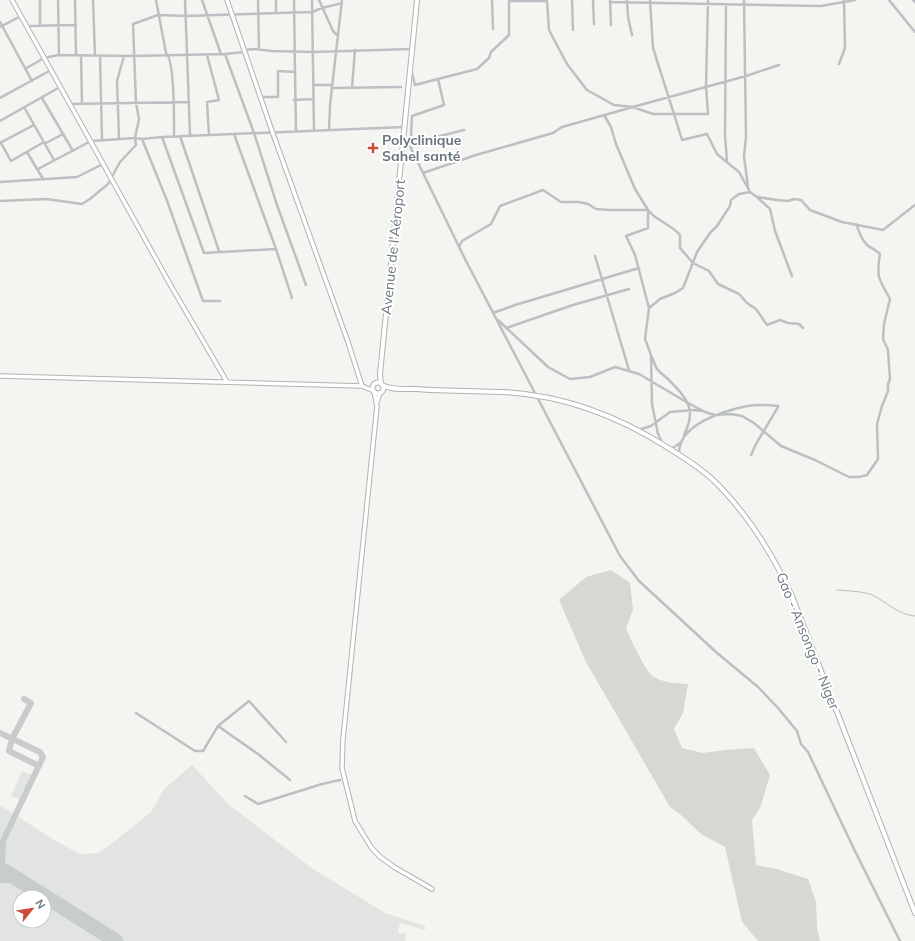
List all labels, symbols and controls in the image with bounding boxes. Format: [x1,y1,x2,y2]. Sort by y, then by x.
place label: Polyclinique Sahel santé [382,131,462,165]
marker: Polyclinique Sahel santé [367,142,379,154]
street label: Avenue de l'Aéroport [377,178,409,316]
street label: Gao - Ansongo - Niger [772,570,844,713]
north arrow [12,889,52,929]
text: N [33,897,49,911]

